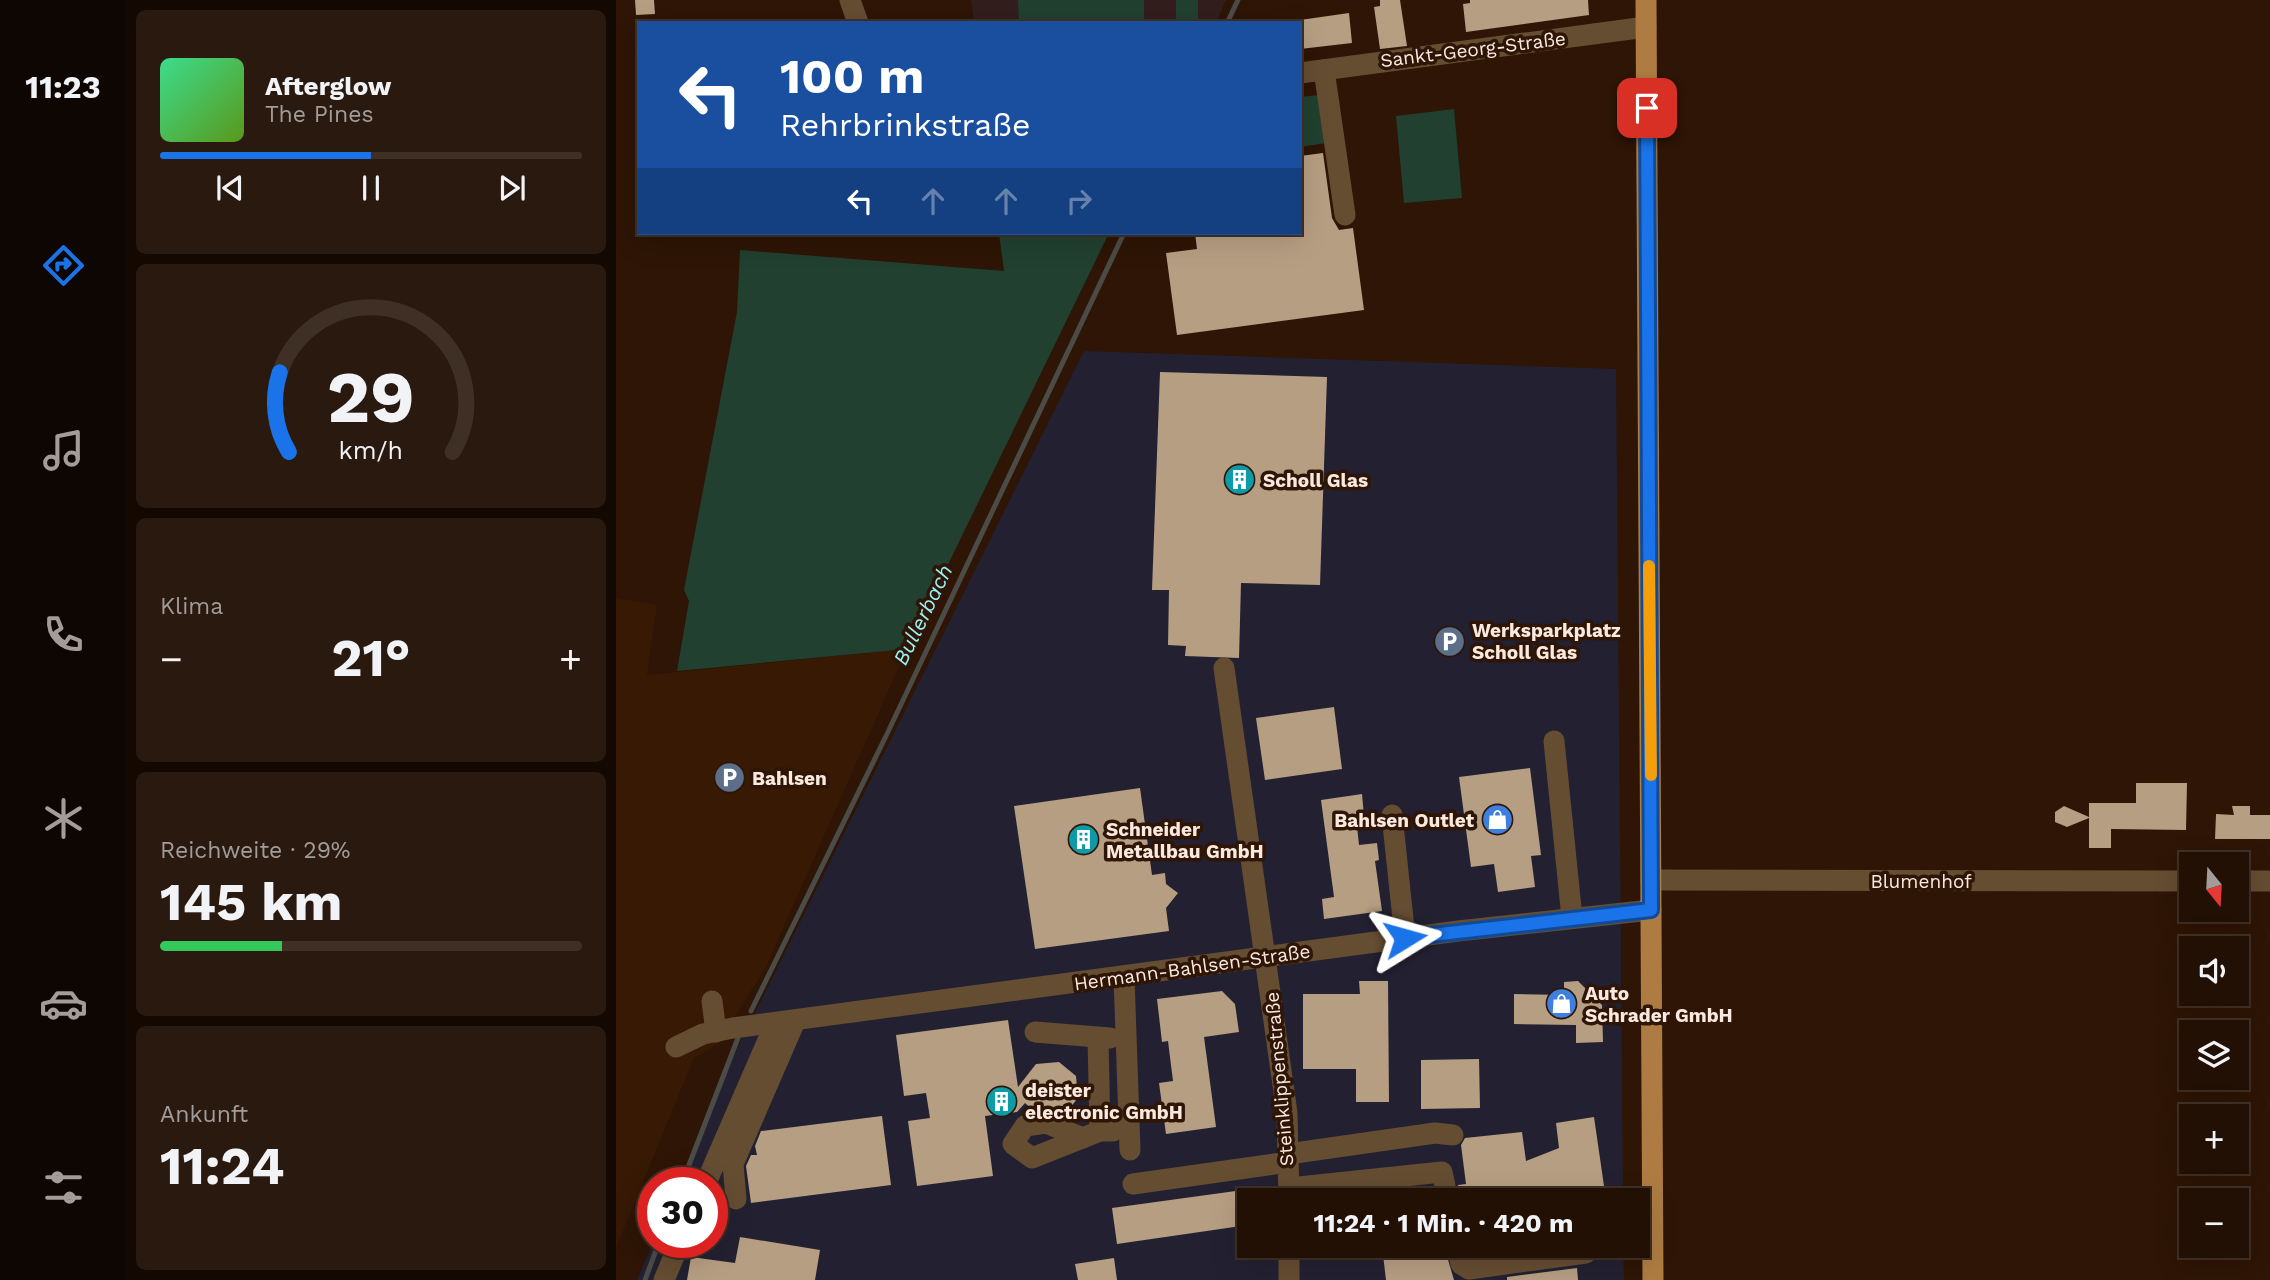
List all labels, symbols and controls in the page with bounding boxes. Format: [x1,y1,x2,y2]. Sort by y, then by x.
street label: Sankt-Georg-Straße [1379,27,1567,72]
text: 100 m [780,47,924,105]
icon: left [665,49,756,140]
text: 11:23 [25,68,101,106]
text: Afterglow [265,71,391,101]
pin [1617,78,1677,138]
icon: arrive [1628,89,1666,127]
text: The Pines [265,101,374,128]
text: Rehrbrinkstraße [780,106,1031,144]
icon: previous [211,169,249,207]
icon: pause [352,169,390,207]
icon: next [493,169,531,207]
icon: left [841,182,879,220]
icon: ahead [914,182,952,220]
icon: ahead [987,182,1025,220]
icon: right [1060,182,1098,220]
icon: directions [39,241,88,290]
text: 29 [327,354,415,440]
icon: music [39,426,88,475]
text: km/h [339,436,403,465]
building icon: Scholl Glas [1223,463,1257,497]
place label: Scholl Glas [1263,469,1368,492]
water label: Bullerbach [888,561,958,669]
text: Klima [160,593,223,620]
icon: phone [39,610,88,659]
place label: Werksparkplatz Scholl Glas [1472,619,1621,664]
parking icon: Werksparkplatz Scholl Glas [1432,624,1466,658]
text: 21° [331,628,411,689]
text: − [160,637,183,681]
text: + [559,637,582,681]
parking icon: Bahlsen [712,761,746,795]
place label: Bahlsen [752,767,827,790]
icon: climate [39,794,88,843]
shop icon: Bahlsen Outlet [1480,803,1514,837]
place label: Bahlsen Outlet [1334,809,1475,832]
place label: Schneider Metallbau GmbH [1106,818,1264,863]
building icon: Schneider Metallbau GmbH [1066,823,1100,857]
text: Reichweite · 29% [160,837,351,864]
north arrow [2179,852,2249,922]
map controls [2179,852,2249,1258]
street label: Blumenhof [1870,870,1972,893]
text: 145 km [160,872,342,933]
position arrow [1368,901,1442,975]
button: sound [2179,936,2249,1006]
street label: Hermann-Bahlsen-Straße [1072,940,1312,995]
icon: car [39,979,88,1028]
place label: Auto Schrader GmbH [1585,982,1733,1027]
shop icon: Auto Schrader GmbH [1545,987,1579,1021]
street label: Steinklippenstraße [1260,991,1299,1167]
button: layers [2179,1020,2249,1090]
place label: deister electronic GmbH [1025,1079,1183,1124]
building icon: deister electronic GmbH [985,1084,1019,1118]
text: Ankunft [160,1101,248,1128]
button: + [2179,1104,2249,1174]
text: 11:24 [160,1136,285,1197]
icon: filters [39,1163,88,1212]
speed limit sign: 30 [637,1167,728,1258]
button: − [2179,1188,2249,1258]
text: 11:24 · 1 Min. · 420 m [1313,1208,1574,1238]

